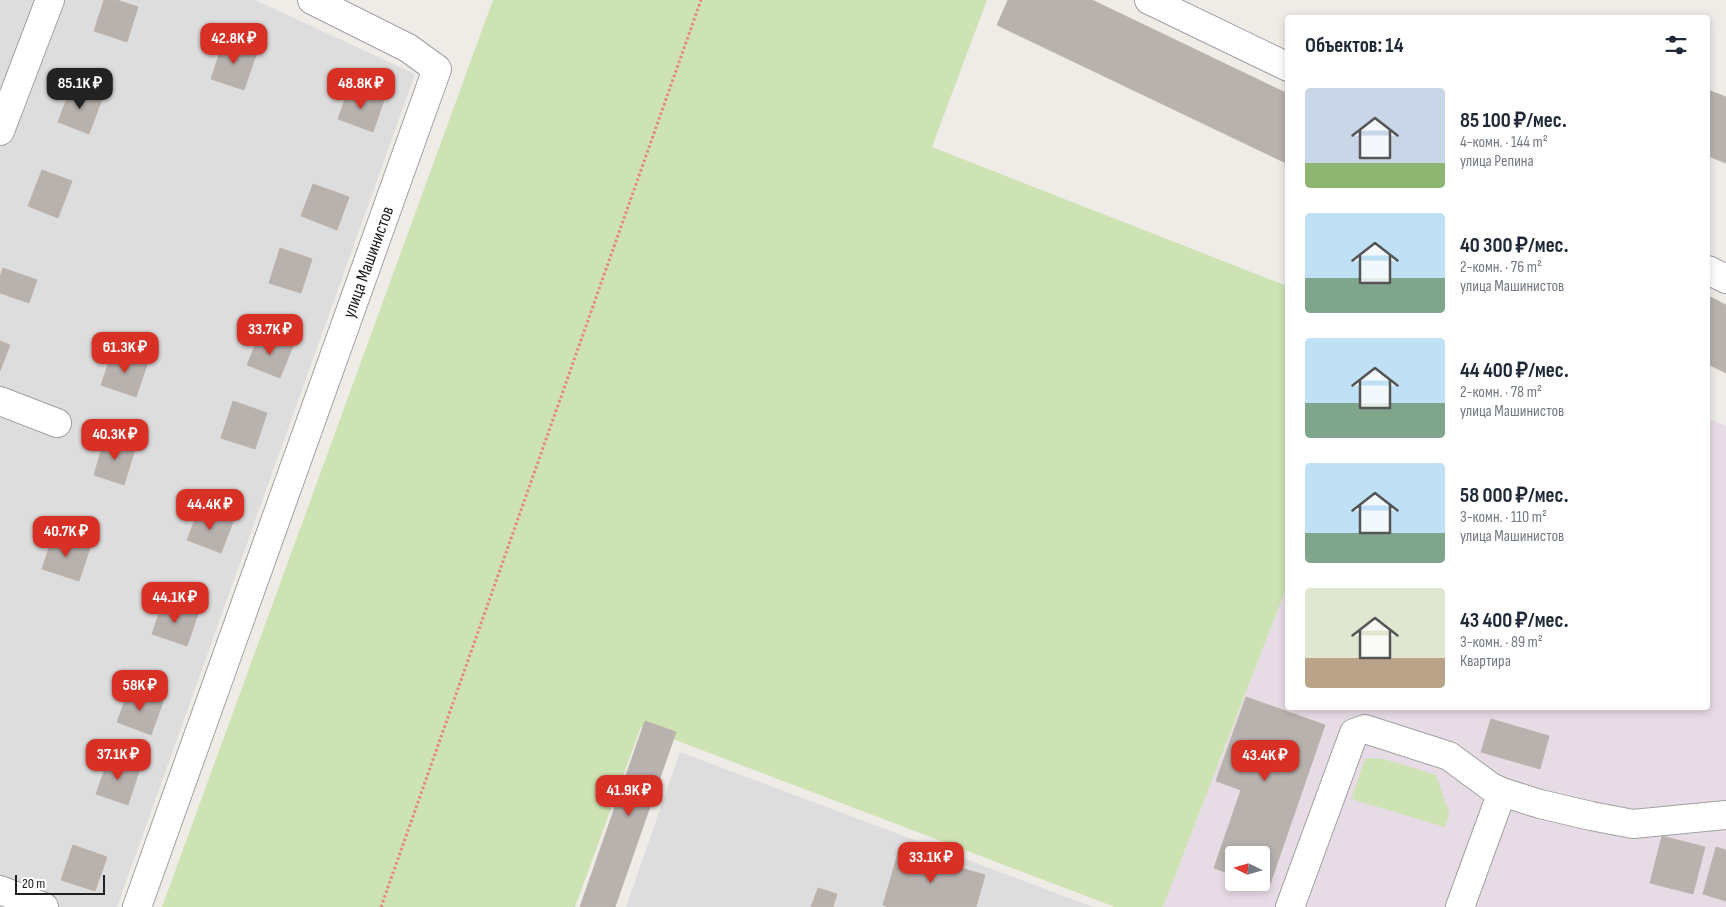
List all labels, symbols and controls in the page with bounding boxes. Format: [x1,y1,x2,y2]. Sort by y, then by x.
pin: 42.8K ₽ [188,22,280,65]
text: 42.8K ₽ [211,29,257,48]
icon: filters [1662,31,1690,59]
text: Объектов: 14 [1305,33,1404,58]
pin: 85.1K ₽ [34,68,126,110]
pin: 48.8K ₽ [315,68,407,110]
text: 85.1K ₽ [58,74,102,93]
text: 48.8K ₽ [338,74,384,93]
icon: home [1345,108,1405,168]
text: 85 100 ₽/мес. [1460,108,1567,133]
text: 4-комн. · 144 m² [1460,133,1548,152]
text: улица Репина [1460,152,1534,171]
street label: улица Машинистов [339,203,398,321]
icon: home [1345,233,1405,293]
text: 40 300 ₽/мес. [1460,233,1569,258]
text: 2-комн. · 76 m² [1460,258,1542,277]
text: улица Машинистов [1460,277,1564,296]
pin: 33.7K ₽ [224,314,316,356]
text: 33.7K ₽ [248,320,292,339]
pin: 61.3K ₽ [79,332,171,374]
text: 61.3K ₽ [103,338,147,357]
icon: home [1345,358,1405,418]
text: 44 400 ₽/мес. [1460,358,1569,383]
text: 2-комн. · 78 m² [1460,383,1542,402]
text: улица Машинистов [1460,402,1564,421]
pin: 40.3K ₽ [69,418,161,461]
text: 40.3K ₽ [92,425,138,444]
icon: home [1345,483,1405,543]
text: 58 000 ₽/мес. [1460,483,1569,508]
pin: 44.4K ₽ [164,488,256,531]
text: 44.4K ₽ [187,495,233,514]
text: 3-комн. · 110 m² [1460,508,1547,527]
pin: 40.7K ₽ [20,516,112,558]
text: 40.7K ₽ [44,522,88,541]
text: улица Машинистов [1460,527,1564,546]
pin: 44.1K ₽ [129,582,221,624]
text: 44.1K ₽ [153,588,197,607]
icon: home [1345,608,1405,668]
text: 43 400 ₽/мес. [1460,608,1568,633]
text: 3-комн. · 89 m² [1460,633,1543,652]
text: Квартира [1460,652,1511,671]
pin: 58K ₽ [105,670,175,712]
text: 58K ₽ [123,676,157,695]
pin: 37.1K ₽ [72,738,164,781]
pin: 43.4K ₽ [1219,740,1311,782]
text: 37.1K ₽ [97,745,139,764]
text: 43.4K ₽ [1242,746,1288,765]
pin: 41.9K ₽ [583,774,675,817]
text: 41.9K ₽ [607,781,651,800]
pin: 33.1K ₽ [885,842,977,884]
north arrow [1225,846,1270,891]
map controls [1225,846,1270,891]
text: 33.1K ₽ [909,848,953,867]
scale bar [15,872,105,895]
text: 20 m [22,875,45,892]

